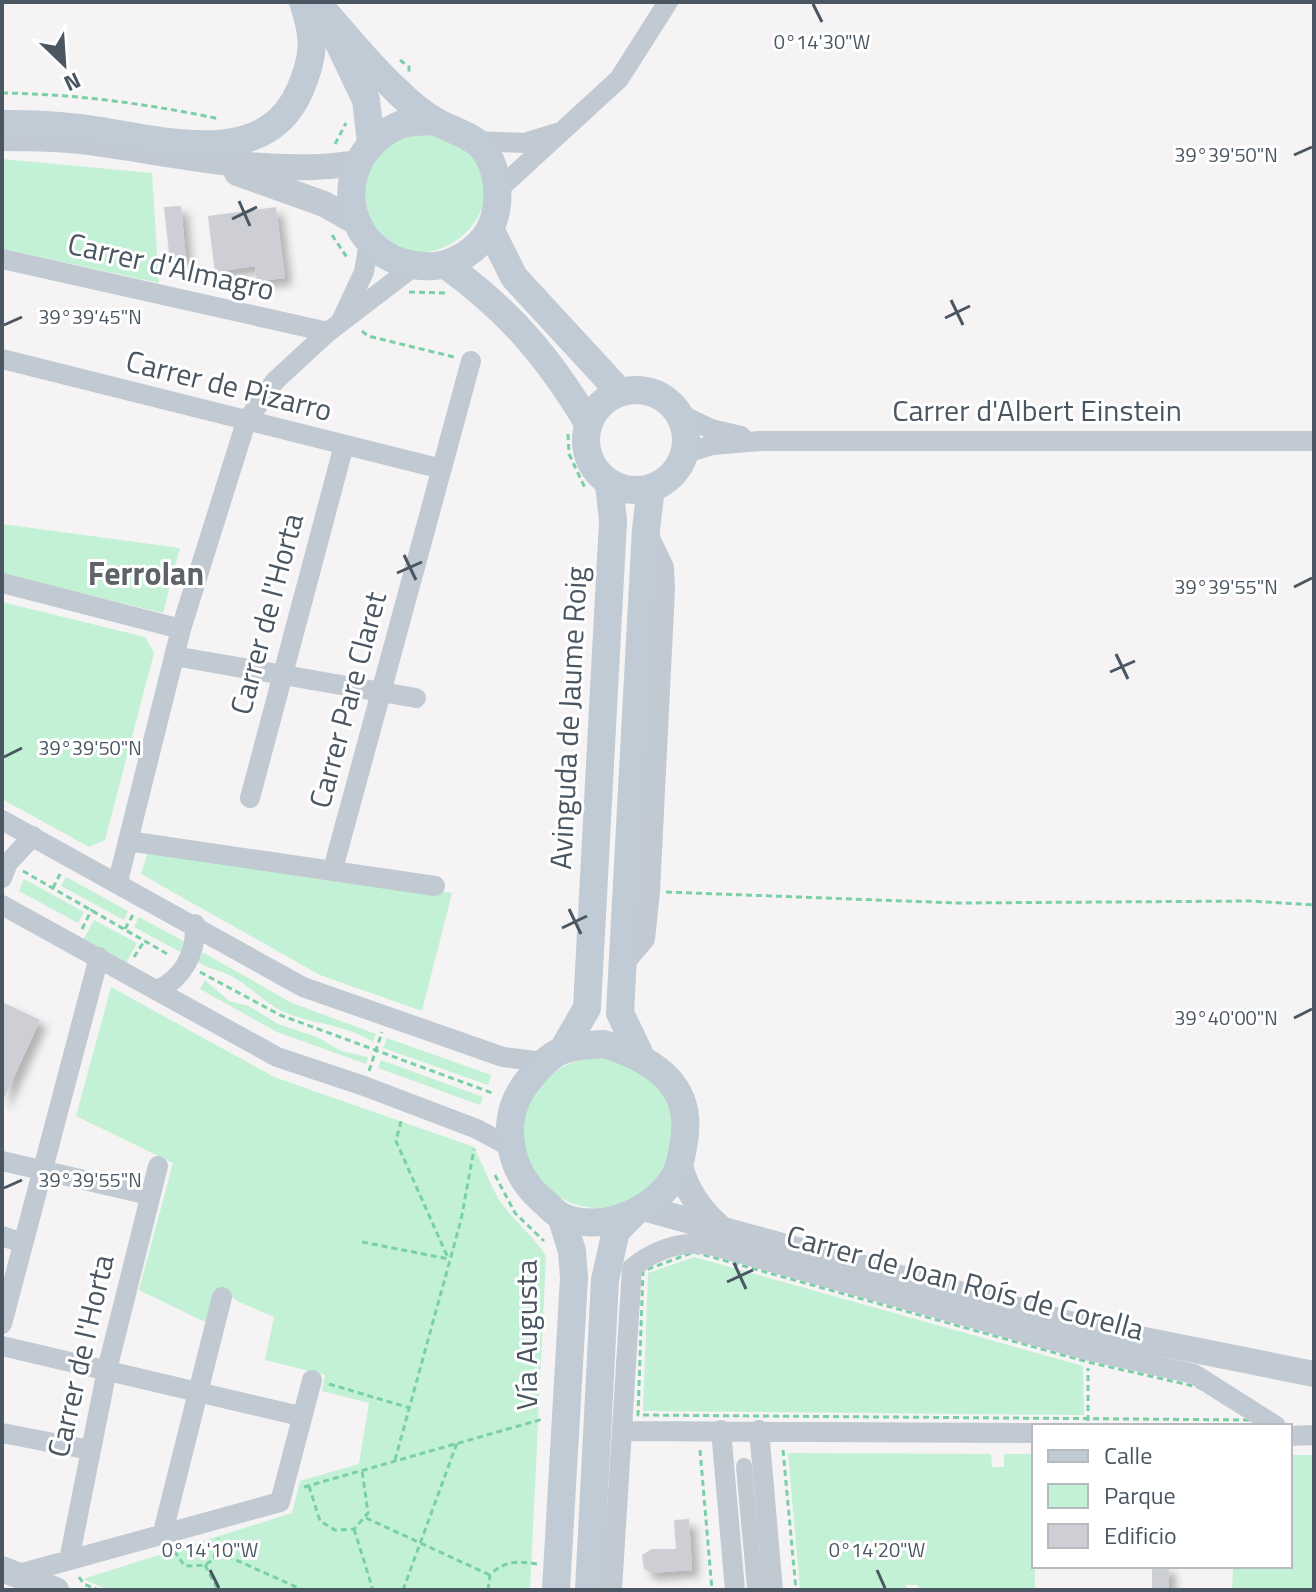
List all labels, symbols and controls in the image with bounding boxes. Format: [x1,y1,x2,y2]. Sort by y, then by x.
north arrow [24,24,104,104]
text: 0°14'30"W [774,26,871,57]
text: N [58,63,87,101]
text: 39°39'50"N [1174,139,1278,170]
street label: Carrer d'Almagro [63,220,279,312]
text: 39°39'45"N [38,301,142,332]
street label: Carrer de Pizarro [121,337,337,433]
street label: Carrer d'Albert Einstein [892,387,1182,433]
street label: Carrer de l'Horta [217,508,315,719]
district label: Ferrolan [88,549,204,597]
street label: Avinguda de Jaume Roig [537,565,599,871]
text: 39°39'55"N [1174,571,1278,602]
street label: Carrer Pare Claret [296,586,398,813]
text: 39°39'50"N [38,732,142,763]
text: 39°40'00"N [1174,1002,1278,1033]
text: 39°39'55"N [38,1164,142,1195]
street label: Carrer de Joan Roís de Corella [781,1212,1149,1352]
street label: Carrer de l'Horta [34,1250,126,1462]
street label: Vía Augusta [503,1260,549,1410]
legend [1032,1424,1292,1568]
text: Calle [1104,1437,1152,1473]
text: Parque [1104,1477,1176,1513]
text: Edificio [1104,1517,1177,1553]
text: 0°14'10"W [162,1534,259,1565]
text: 0°14'20"W [829,1534,926,1565]

